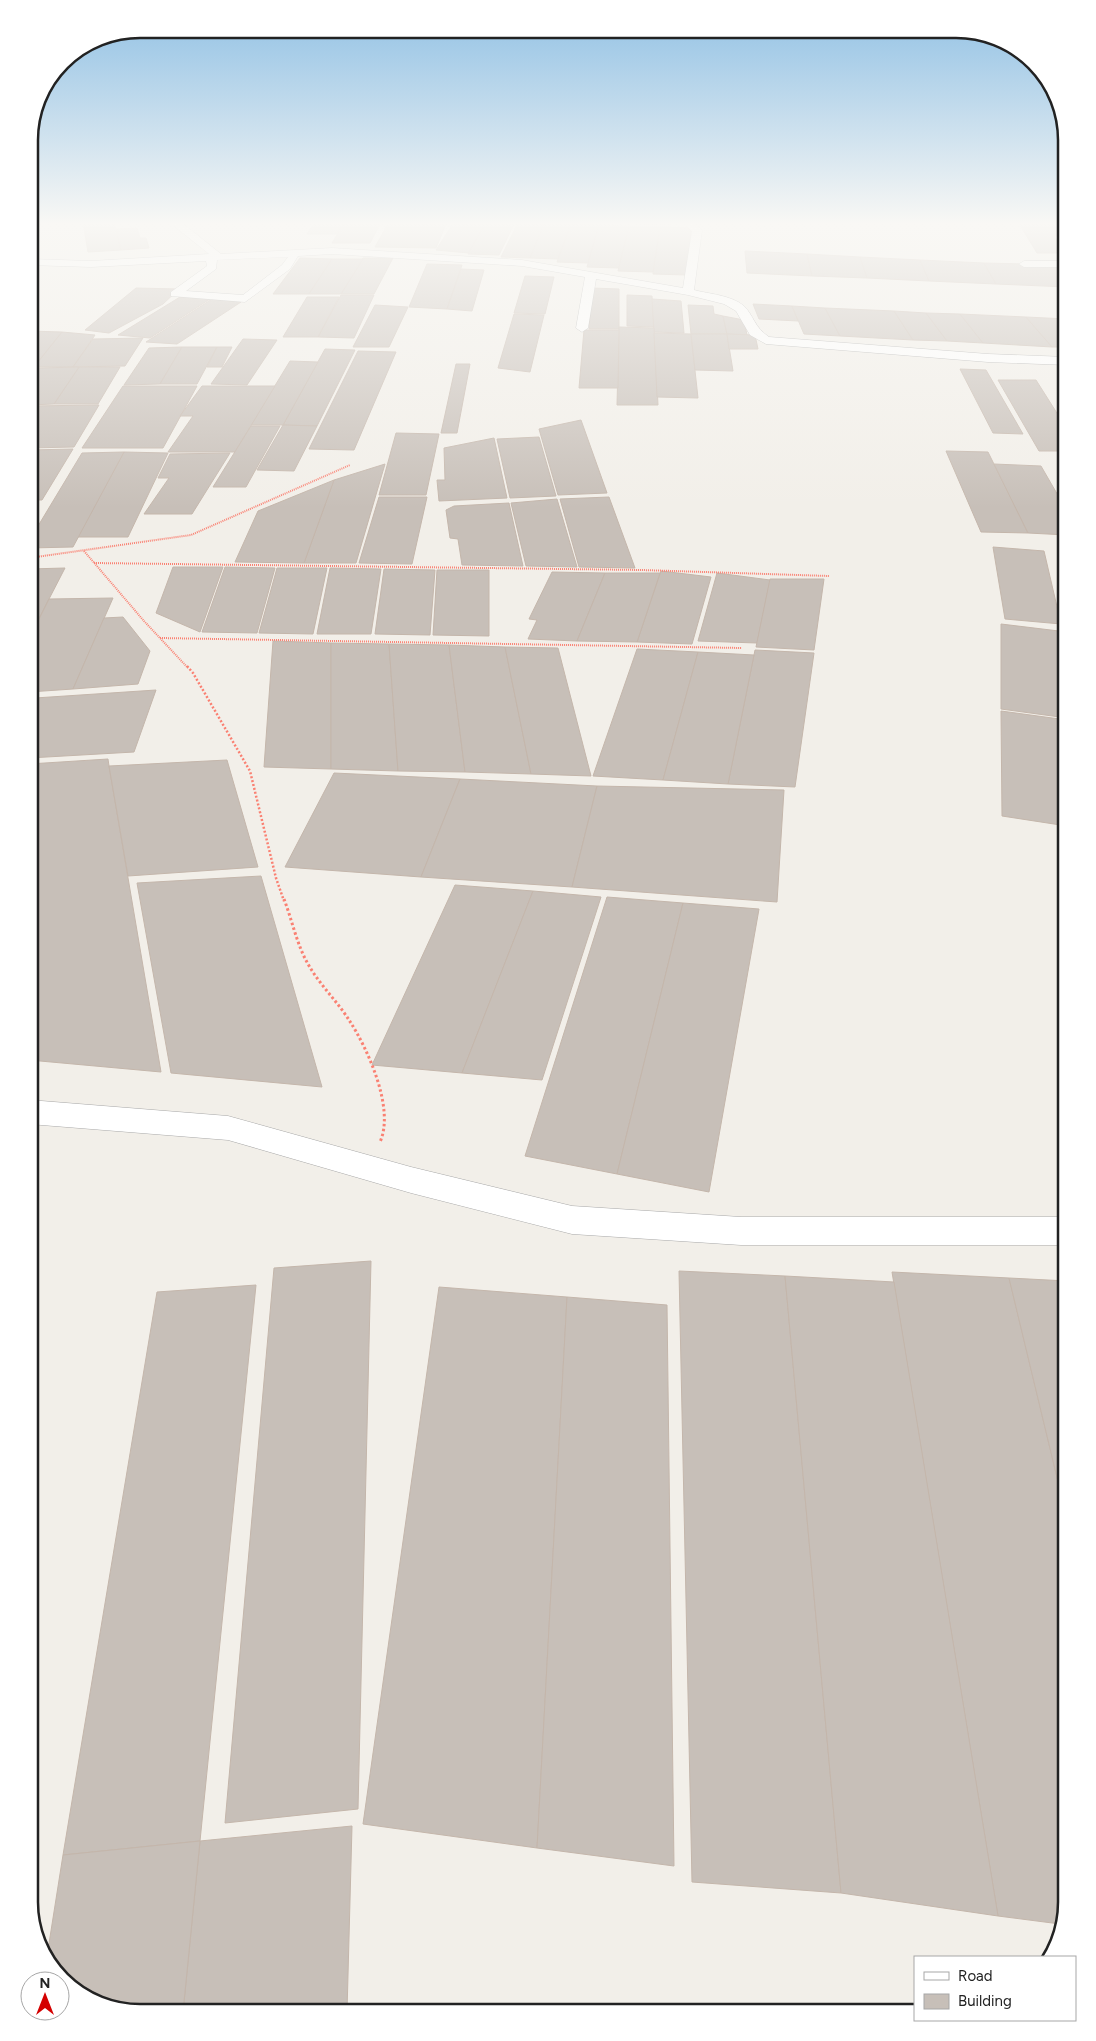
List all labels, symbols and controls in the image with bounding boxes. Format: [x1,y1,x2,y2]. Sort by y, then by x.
legend [914,1956,1076,2021]
text: Road [958,1967,993,1985]
north arrow [20,1971,70,2021]
text: N [40,1975,50,1992]
text: Building [958,1992,1012,2010]

